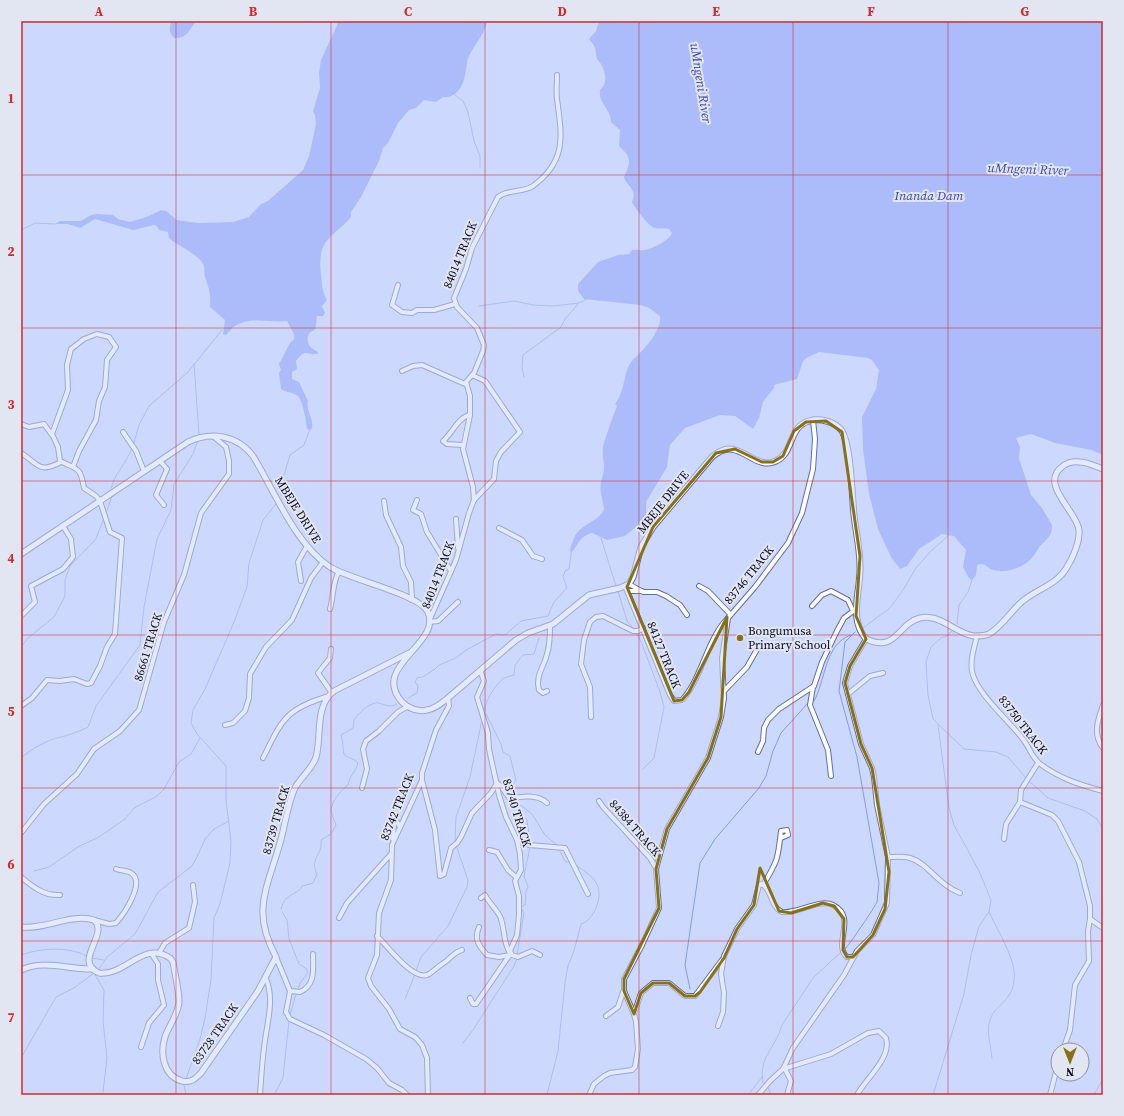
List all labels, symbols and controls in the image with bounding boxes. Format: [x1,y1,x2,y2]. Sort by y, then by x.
text: A [95,3,104,20]
text: B [249,3,258,20]
text: C [404,3,412,20]
text: D [557,3,567,20]
text: E [712,3,720,20]
text: F [867,3,875,20]
text: G [1021,3,1030,20]
water label: uMngeni River [686,42,716,125]
text: 1 [7,90,15,107]
water label: uMngeni River [987,159,1070,179]
water label: Inanda Dam [894,187,964,204]
street label: 84014 TRACK [439,219,481,291]
text: 2 [7,243,15,260]
text: 3 [7,396,15,413]
street label: MBEJE DRIVE [633,467,693,537]
street label: MBEJE DRIVE [271,474,325,546]
street label: 84014 TRACK [418,539,458,611]
street label: 83746 TRACK [720,542,778,608]
text: 4 [7,550,15,567]
street label: 86661 TRACK [130,611,166,683]
street label: 84127 TRACK [643,619,685,691]
place label: Bongumusa Primary School [748,623,831,653]
marker: Bongumusa Primary School [735,633,745,643]
street label: 83750 TRACK [995,692,1051,758]
text: 5 [7,703,15,720]
street label: 83742 TRACK [376,771,418,843]
street label: 83740 TRACK [499,777,535,849]
street label: 83739 TRACK [259,784,293,856]
street label: 84384 TRACK [606,796,664,860]
text: 6 [7,856,15,873]
street label: 83728 TRACK [188,1000,242,1068]
text: 7 [7,1009,15,1026]
north arrow [1050,1042,1090,1082]
text: N [1066,1064,1074,1079]

